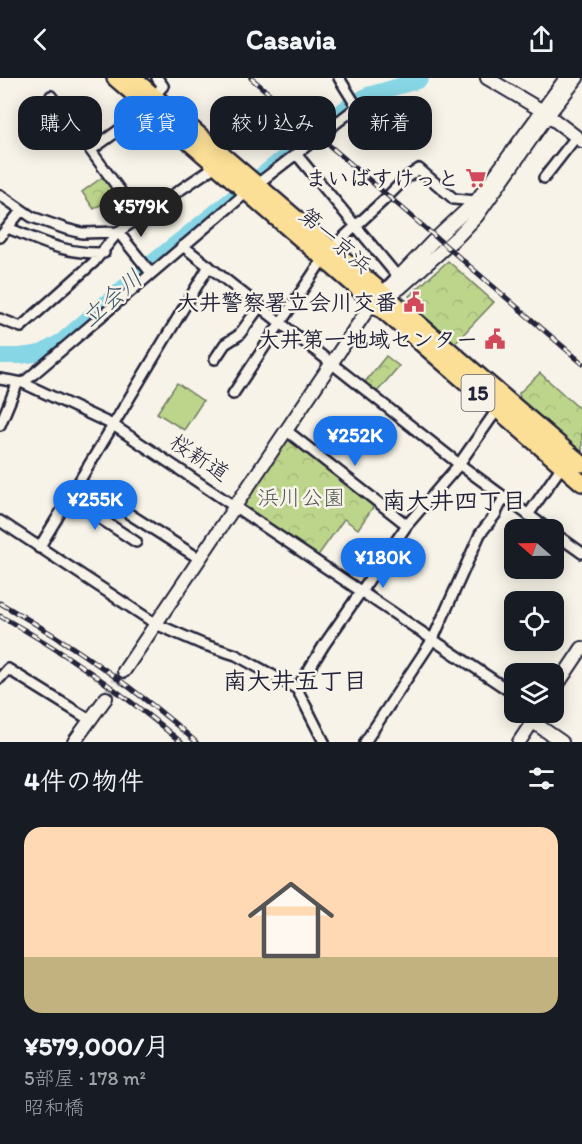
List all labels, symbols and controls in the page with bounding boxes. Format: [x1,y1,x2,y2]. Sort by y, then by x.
icon: back [24,23,57,56]
text: Casavia [246,23,336,56]
icon: share [525,23,558,56]
chip: 購入 [18,96,102,150]
chip: 賃貸 [114,96,198,150]
chip: 絞り込み [210,96,336,150]
chip: 新着 [348,96,432,150]
place label: まいばすけっと [305,165,459,192]
supermarket icon: まいばすけっと [464,166,488,190]
pin: ¥579K [99,187,183,238]
text: ¥579K [114,194,168,218]
street label: 第一京浜 [294,201,378,279]
water label: 立会川 [75,263,148,332]
place label: 大井警察署立会川交番 [177,289,397,316]
public building icon: 大井警察署立会川交番 [402,290,426,314]
place label: 大井第一地域センター [258,326,478,353]
public building icon: 大井第一地域センター [483,327,507,351]
road number: 15 [462,375,494,411]
pin: ¥252K [313,416,397,467]
text: ¥252K [327,423,383,447]
street label: 桜新道 [165,428,235,487]
pin: ¥255K [53,480,137,531]
park label: 浜川公園 [257,484,345,511]
district label: 南大井四丁目 [382,486,526,515]
text: ¥255K [67,487,123,511]
north arrow [504,519,564,579]
map controls [504,519,564,723]
pin: ¥180K [341,538,425,589]
text: ¥180K [355,545,411,569]
button: locate [504,591,564,651]
button: layers [504,663,564,723]
district label: 南大井五丁目 [223,666,367,695]
icon: filters [525,762,558,795]
text: 4件の物件 [24,765,144,797]
icon: home [237,866,345,974]
text: ¥579,000/月 [24,1030,170,1062]
text: 5部屋 · 178 m² [24,1066,146,1090]
text: 昭和橋 [24,1095,84,1119]

